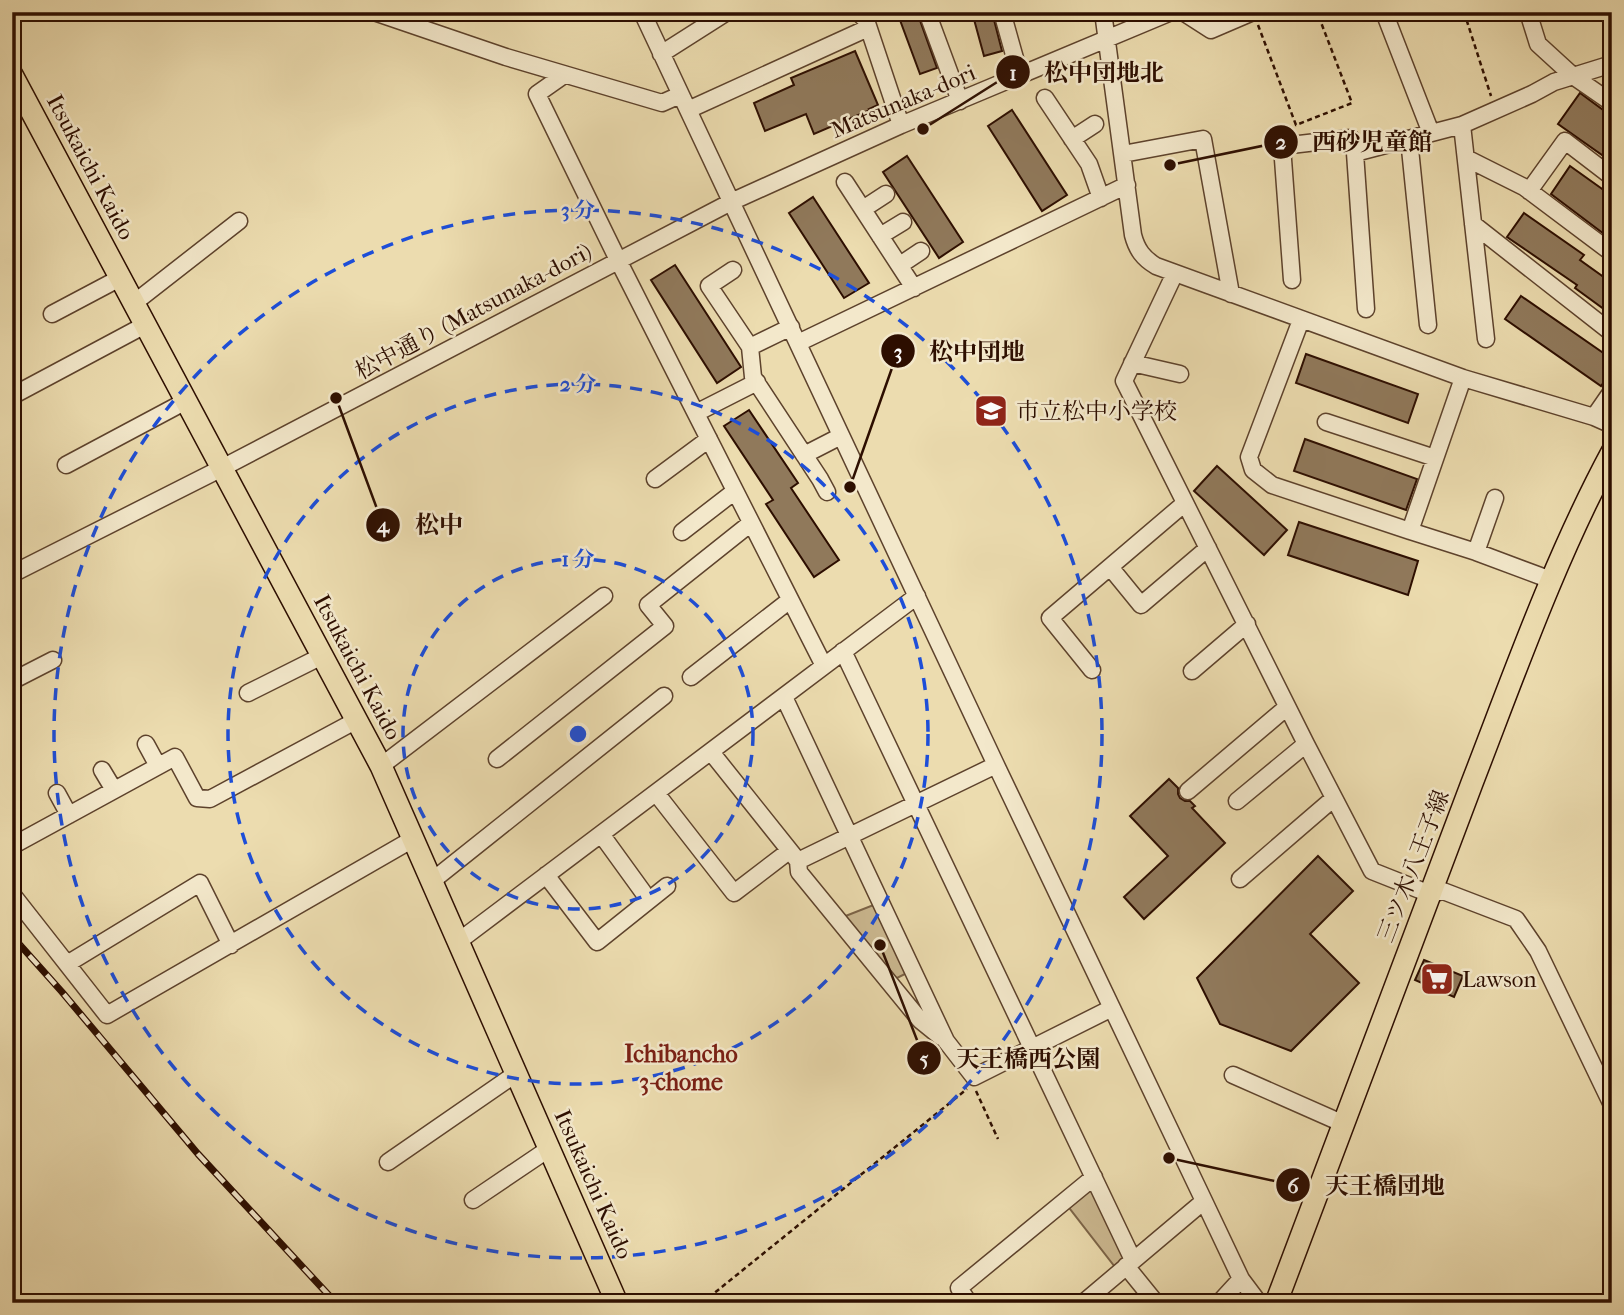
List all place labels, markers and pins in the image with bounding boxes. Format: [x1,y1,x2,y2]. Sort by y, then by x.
callout: 松中団地北 [995,50,1178,95]
callout: 西砂児童館 [1263,120,1446,165]
callout: 松中団地 [880,329,1039,374]
school or university icon: 市立松中小学校 [972,392,1010,430]
place label: 市立松中小学校 [1016,398,1177,425]
callout: 松中 [366,503,477,548]
centre of rings [566,722,590,746]
supermarket icon: Lawson [1418,960,1456,998]
place label: Lawson [1462,966,1537,993]
callout: 天王橋西公園 [907,1036,1114,1081]
callout: 天王橋団地 [1276,1163,1459,1208]

